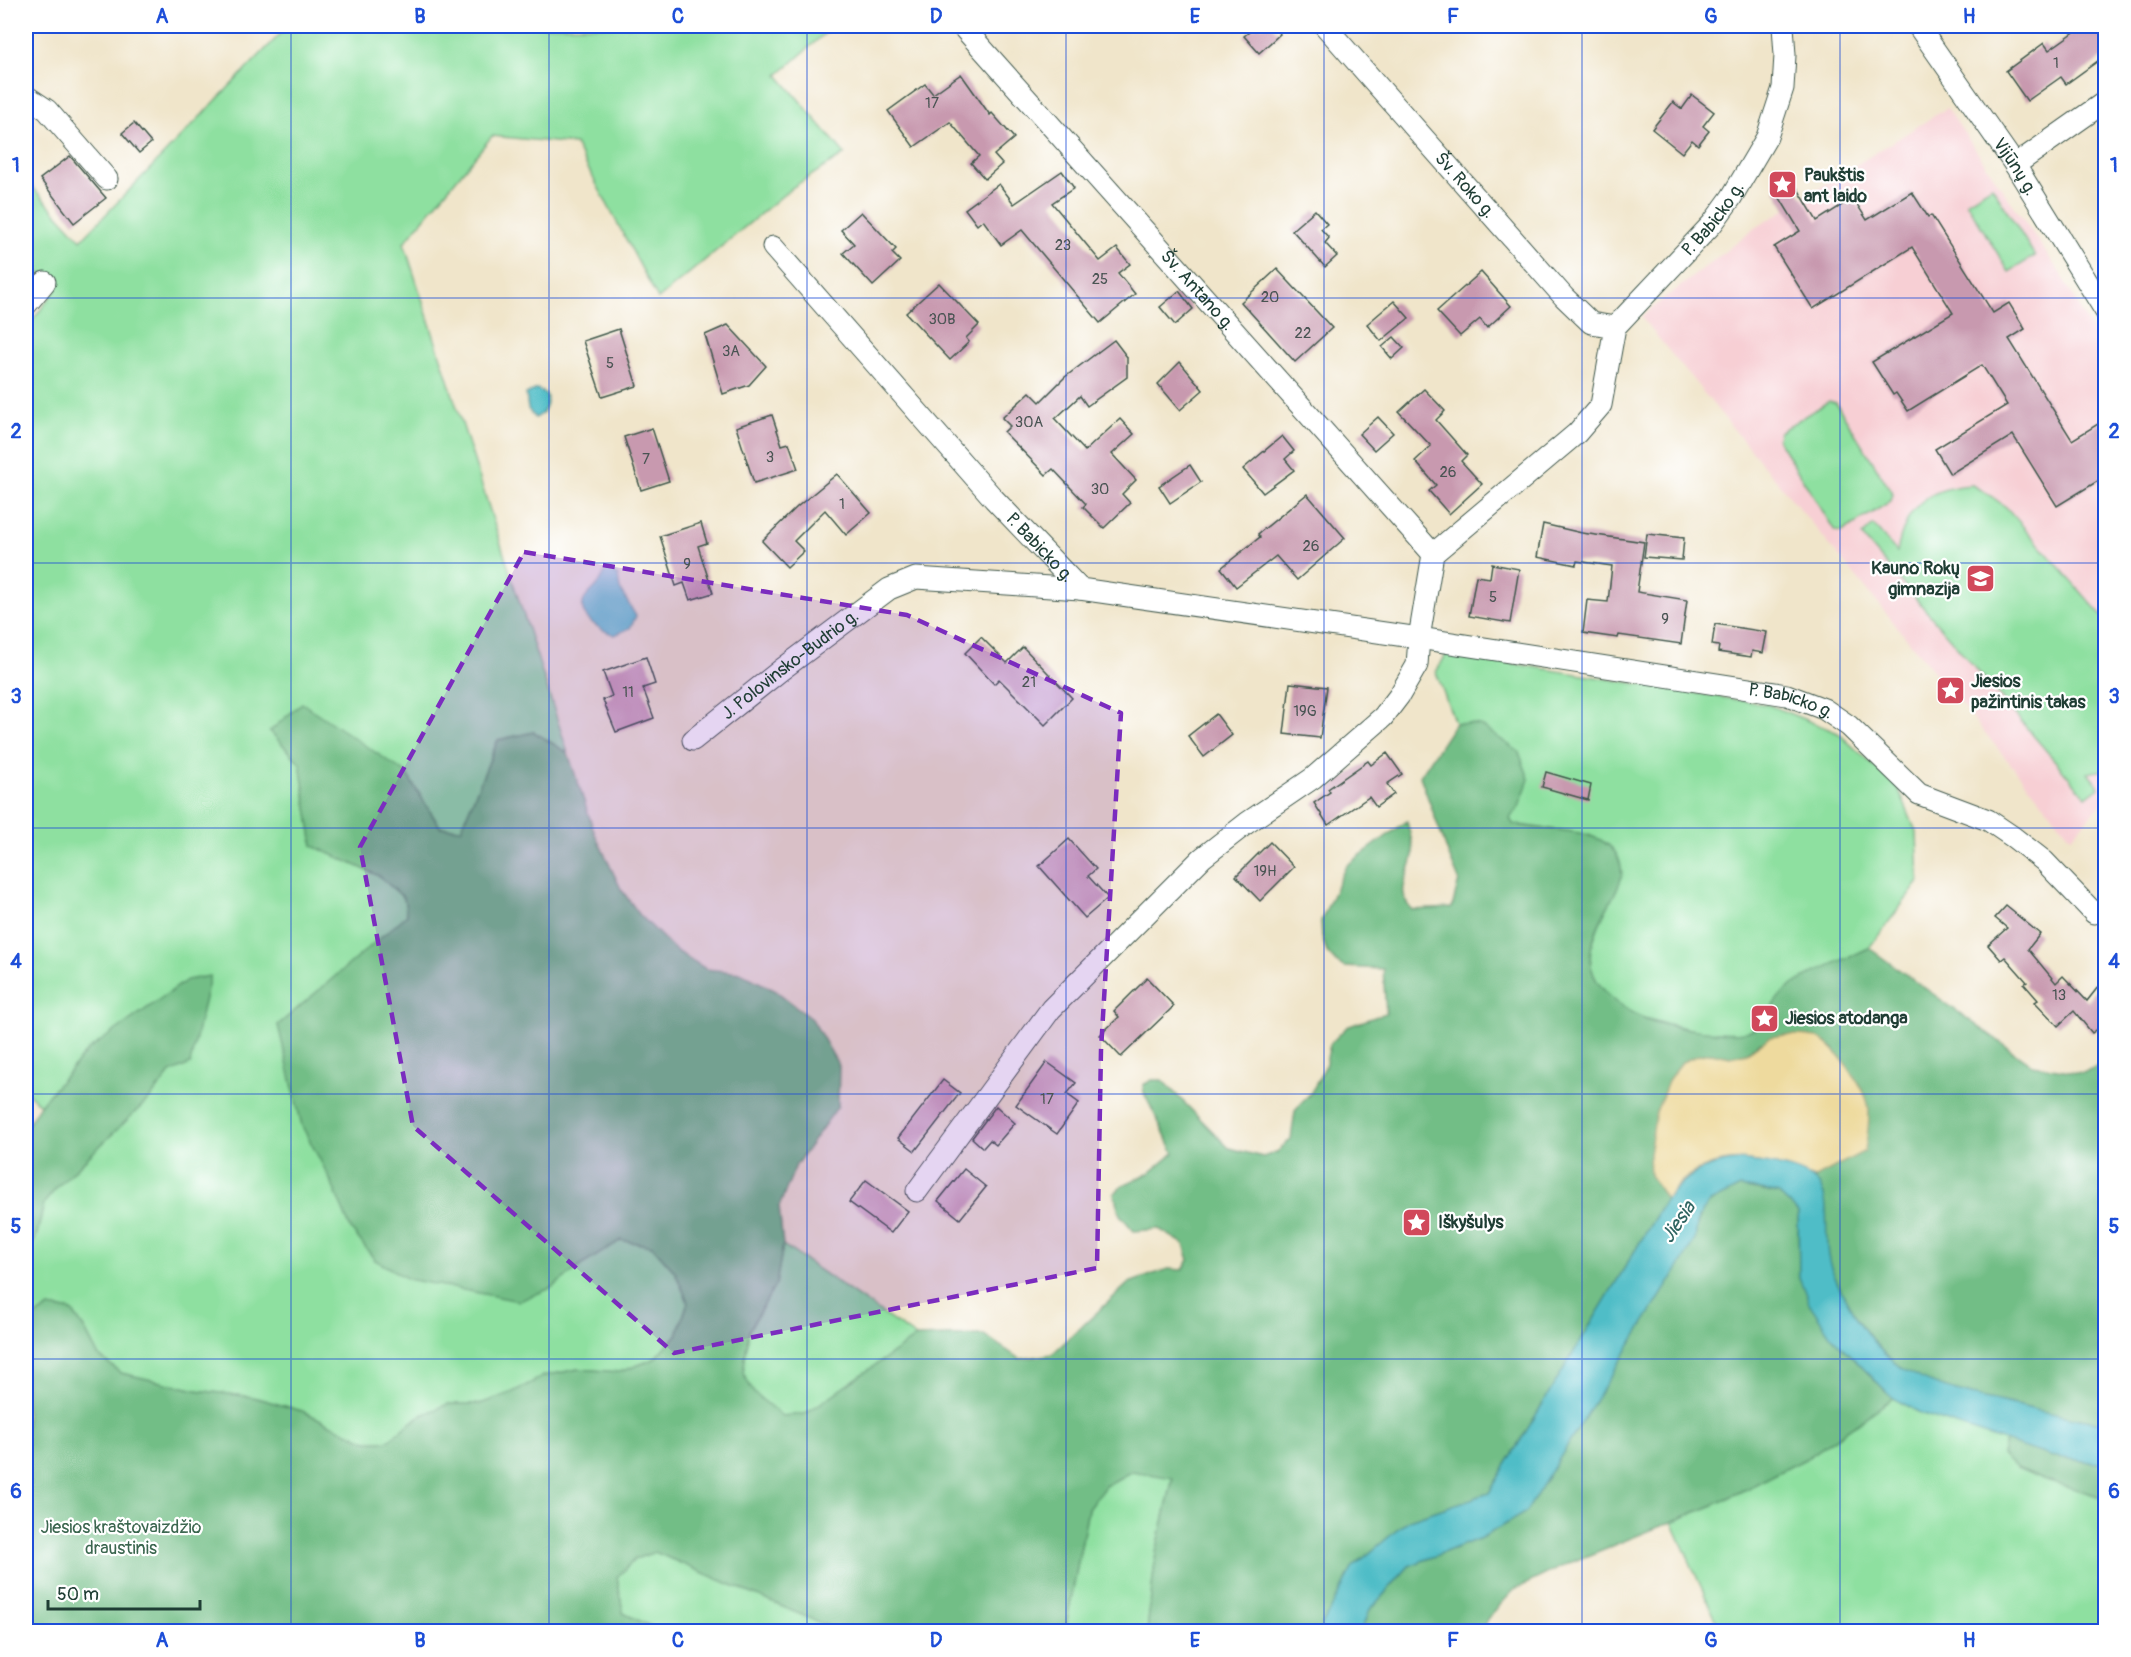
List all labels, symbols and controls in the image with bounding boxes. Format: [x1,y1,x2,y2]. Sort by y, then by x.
text: A [156,4,169,29]
text: B [414,4,426,29]
text: C [672,4,684,29]
text: D [930,4,943,29]
text: E [1190,4,1201,29]
text: F [1447,4,1459,29]
text: G [1704,4,1718,29]
text: H [1963,4,1976,29]
house number: 1 [2053,54,2059,73]
house number: 17 [925,94,939,113]
street label: Vijūnų g. [1988,133,2042,200]
street label: Šv. Roko g. [1430,146,1501,223]
text: 1 [12,153,20,178]
text: 1 [2110,153,2118,178]
place label: Paukštis ant laido [1804,164,1867,208]
place icon: Paukštis ant laido [1767,169,1799,201]
street label: P. Babicko g. [1676,178,1749,261]
house number: 23 [1055,236,1071,255]
street label: Šv. Antano g. [1156,244,1240,335]
house number: 25 [1092,270,1108,289]
house number: 20 [1261,288,1279,307]
house number: 30B [928,310,956,329]
house number: 22 [1295,324,1311,343]
house number: 3A [722,342,740,361]
house number: 5 [606,354,614,373]
house number: 30A [1015,413,1043,432]
text: 2 [10,419,22,444]
text: 2 [2108,419,2120,444]
house number: 3 [766,448,774,467]
house number: 7 [642,450,650,469]
house number: 26 [1439,463,1457,482]
house number: 30 [1091,480,1109,499]
house number: 1 [839,495,845,514]
street label: P. Babicko g. [1001,507,1079,587]
house number: 26 [1302,537,1320,556]
house number: 9 [683,555,691,574]
place label: Kauno Rokų gimnazija [1871,557,1961,601]
school or university icon: Kauno Rokų gimnazija [1965,562,1997,594]
house number: 5 [1489,588,1497,607]
street label: J. Polovinsko-Budrio g. [717,604,863,725]
house number: 9 [1661,610,1669,629]
place label: Jiesios pažintinis takas [1971,670,2086,714]
house number: 21 [1022,673,1036,692]
place icon: Jiesios pažintinis takas [1934,675,1966,707]
street label: P. Babicko g. [1747,678,1839,724]
house number: 11 [622,683,634,702]
text: 3 [10,684,22,709]
text: 3 [2108,684,2120,709]
house number: 19G [1293,702,1317,721]
house number: 19H [1253,862,1277,881]
text: 4 [10,949,22,974]
text: 4 [2108,949,2120,974]
house number: 13 [2052,986,2066,1005]
place icon: Jiesios atodanga [1748,1002,1780,1034]
place label: Jiesios atodanga [1785,1007,1908,1030]
house number: 17 [1040,1090,1054,1109]
water label: Jiesia [1655,1195,1702,1248]
place icon: Iškyšulys [1401,1206,1433,1238]
place label: Iškyšulys [1438,1211,1504,1234]
text: 5 [11,1214,22,1239]
text: 5 [2109,1214,2120,1239]
text: 6 [10,1479,22,1504]
text: 6 [2108,1479,2120,1504]
park label: Jiesios kraštovaizdžio draustinis [41,1516,202,1560]
scale bar [48,1573,200,1611]
text: 50 m [57,1583,99,1606]
text: A [156,1628,169,1653]
text: B [414,1628,426,1653]
text: C [672,1628,684,1653]
text: D [930,1628,943,1653]
text: E [1190,1628,1201,1653]
text: F [1447,1628,1459,1653]
text: G [1704,1628,1718,1653]
text: H [1963,1628,1976,1653]

